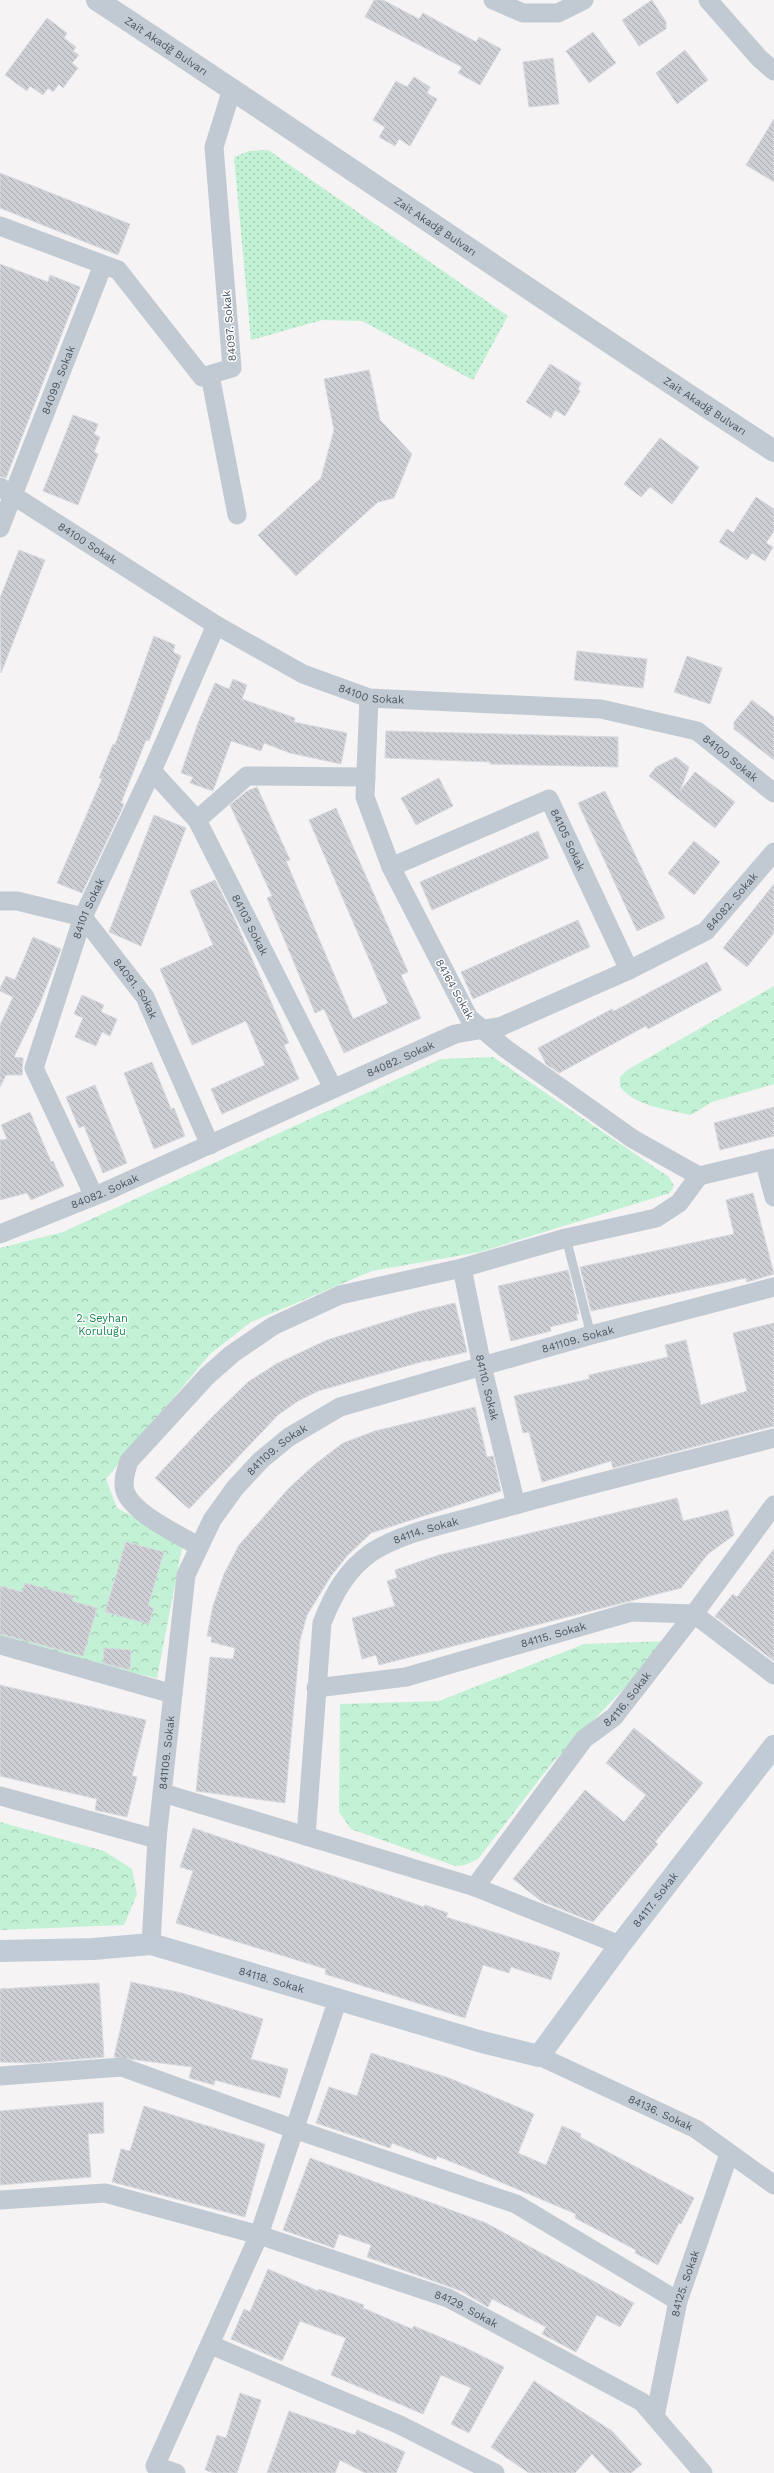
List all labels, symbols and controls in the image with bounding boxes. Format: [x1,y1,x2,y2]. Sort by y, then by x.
street label: Zait Akadğ Bulvarı [122,14,210,78]
street label: Zait Akadğ Bulvarı [391,194,479,259]
street label: 84097. Sokak [220,290,239,362]
street label: 84099. Sokak [39,344,78,416]
street label: Zait Akadğ Bulvarı [661,374,749,438]
street label: 84100 Sokak [55,520,119,567]
street label: 84100 Sokak [336,681,405,707]
street label: 84100 Sokak [700,732,760,784]
street label: 84105 Sokak [548,807,588,873]
street label: 84082. Sokak [703,870,760,933]
street label: 84101 Sokak [70,876,107,941]
street label: 84103 Sokak [229,892,271,958]
street label: 84091. Sokak [110,956,160,1021]
street label: 84164 Sokak [433,957,476,1022]
street label: 84082. Sokak [365,1038,436,1080]
street label: 84082. Sokak [69,1171,141,1212]
park label: 2. Seyhan Koruluğu [76,1312,128,1338]
street label: 841109. Sokak [540,1323,615,1356]
street label: 84110. Sokak [473,1353,501,1422]
street label: 841109. Sokak [244,1422,310,1478]
street label: 84114. Sokak [391,1515,460,1547]
street label: 84115. Sokak [519,1619,588,1651]
street label: 84116. Sokak [601,1669,654,1730]
street label: 841109. Sokak [156,1715,178,1790]
street label: 84117. Sokak [630,1870,681,1930]
street label: 84118. Sokak [237,1964,306,1996]
street label: 84136. Sokak [626,2092,695,2134]
street label: 84125. Sokak [669,2249,702,2318]
street label: 84129. Sokak [433,2288,500,2331]

